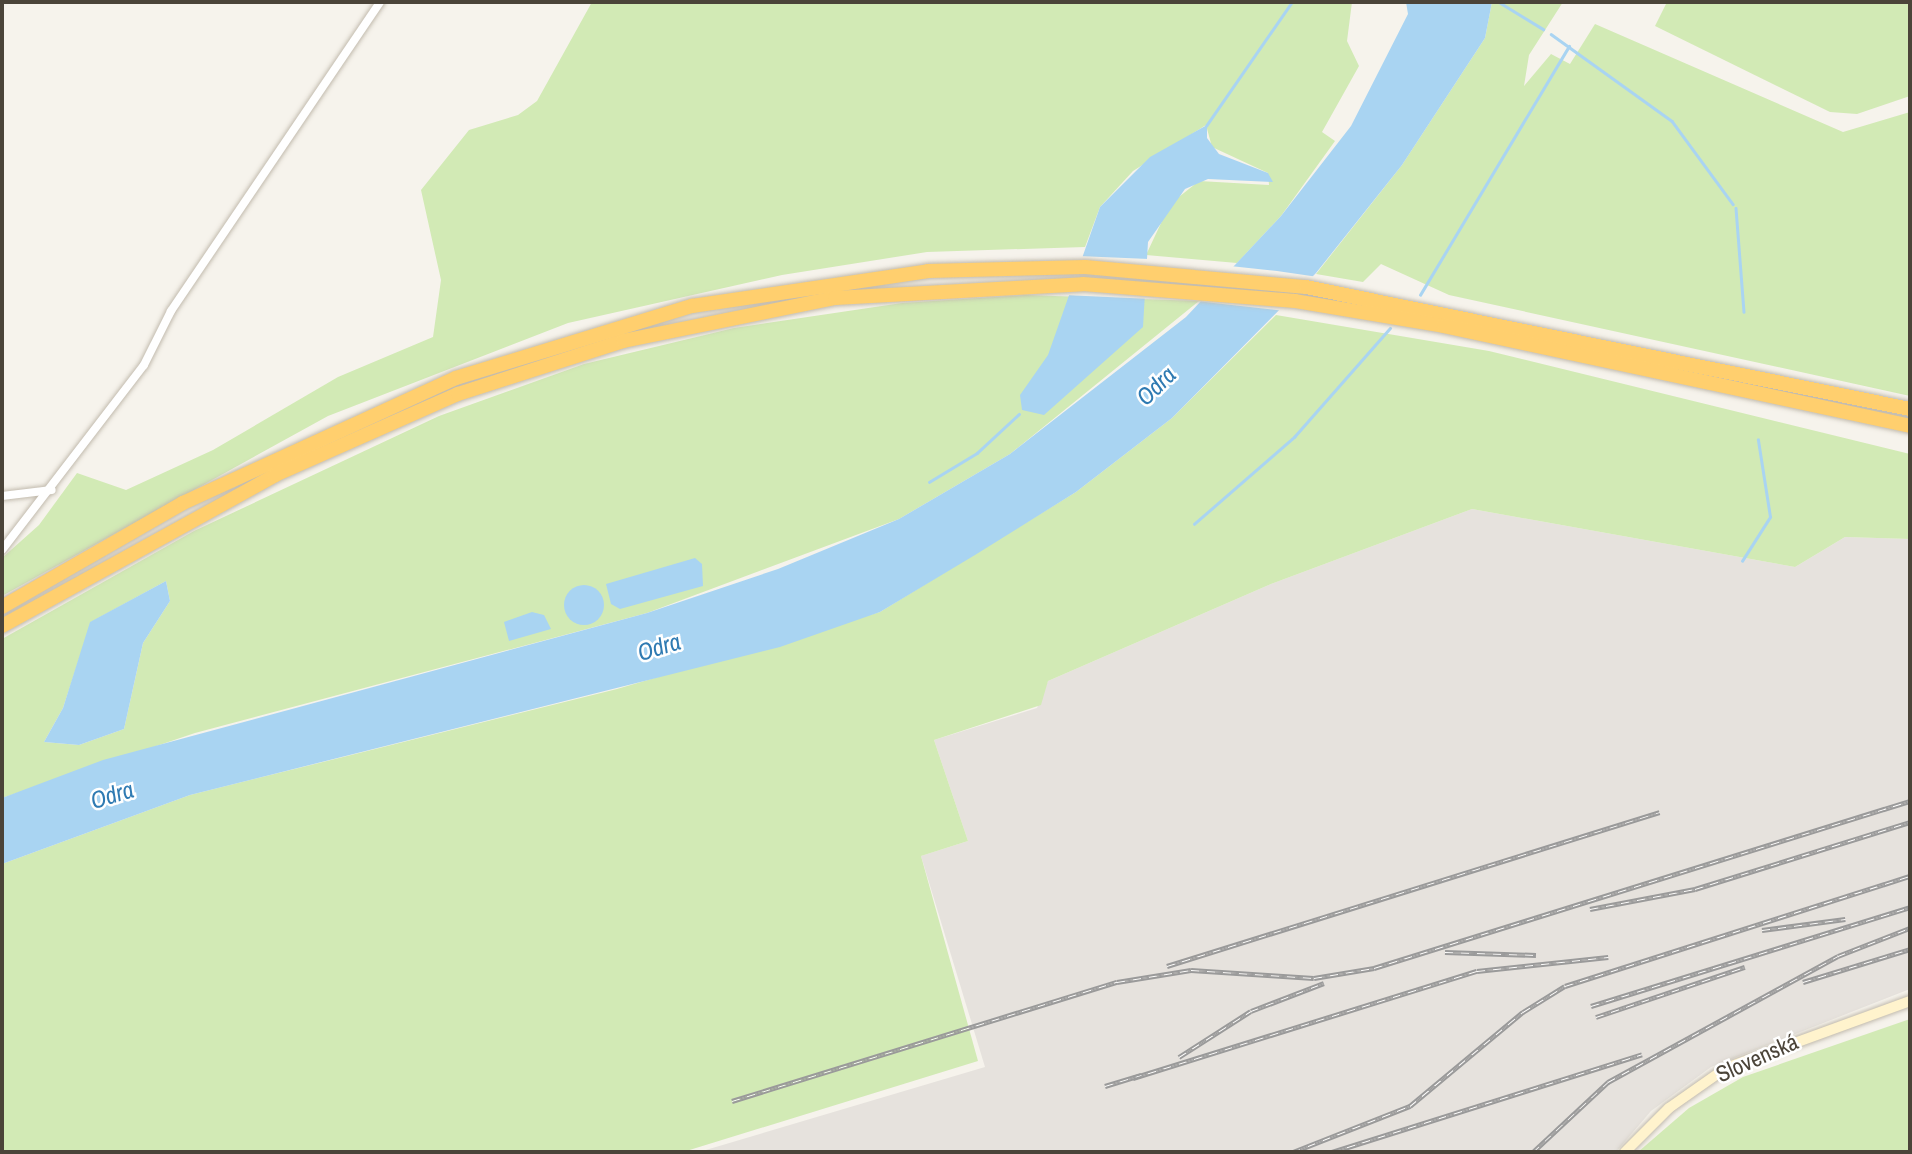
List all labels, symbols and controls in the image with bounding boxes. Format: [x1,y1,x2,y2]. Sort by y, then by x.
water label: Odra [1130,360,1182,412]
water label: Odra [634,627,684,667]
water label: Odra [87,775,137,815]
street label: Slovenská [1712,1028,1802,1088]

